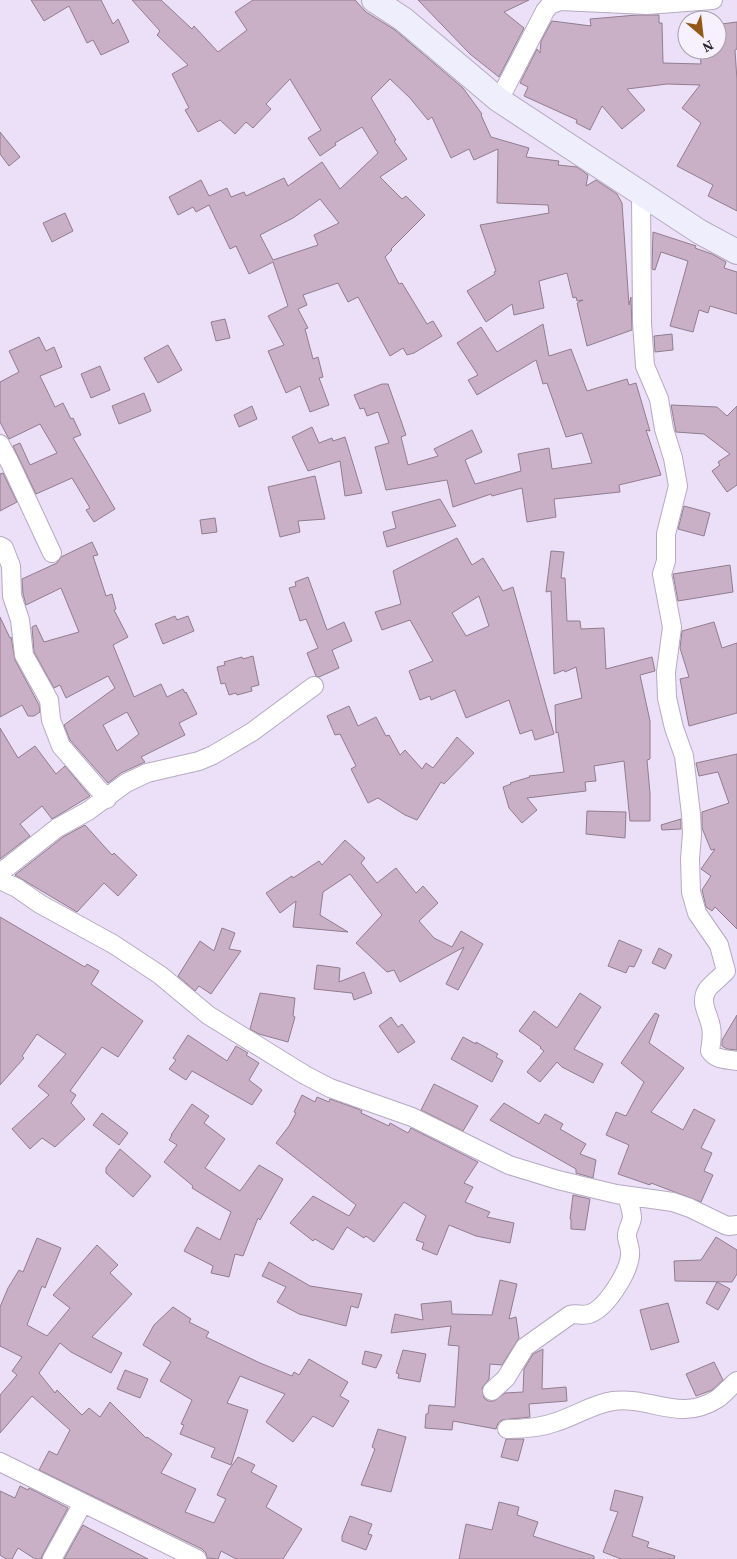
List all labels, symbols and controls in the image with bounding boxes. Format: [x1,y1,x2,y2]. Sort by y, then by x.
north arrow [677,10,727,60]
text: N [699,35,717,58]

